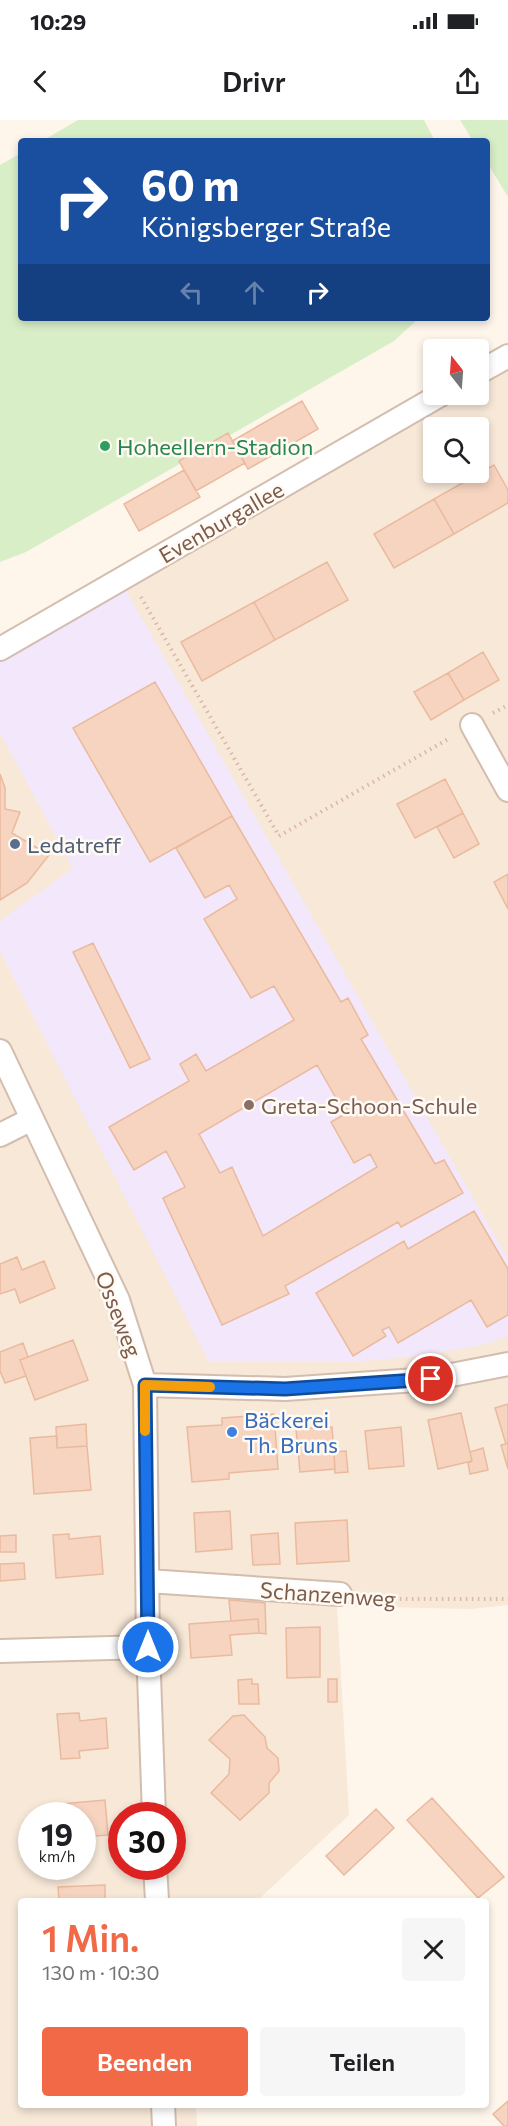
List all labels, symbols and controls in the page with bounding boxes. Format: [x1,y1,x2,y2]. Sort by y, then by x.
text: 10:29 [30,8,86,35]
icon: back [24,65,57,98]
text: Drivr [222,65,286,98]
icon: share [451,65,484,98]
text: 60 m [141,158,240,210]
icon: right [42,162,120,240]
text: Königsberger Straße [141,210,391,243]
icon: left [175,276,208,309]
icon: ahead [238,276,271,309]
icon: right [301,276,334,309]
north arrow [423,339,489,405]
map controls [423,339,489,483]
button: search [423,417,489,483]
place label: Hoheellern-Stadion [117,433,313,460]
marker: Hoheellern-Stadion [98,439,112,453]
street label: Evenburgallee [154,475,288,569]
place label: Ledatreff [27,831,121,858]
marker: Ledatreff [8,837,22,851]
place label: Greta-Schoon-Schule [261,1092,477,1119]
marker: Greta-Schoon-Schule [242,1098,256,1112]
street label: Osseweg [90,1267,148,1361]
pin [405,1353,456,1404]
icon: arrive [414,1362,447,1395]
place label: Bäckerei Th. Bruns [244,1406,338,1458]
marker: Bäckerei Th. Bruns [225,1425,239,1439]
street label: Schanzenweg [259,1576,397,1612]
position arrow [116,1615,180,1679]
speed limit sign: 30 [108,1802,186,1880]
text: 19 [41,1815,73,1852]
text: km/h [39,1847,75,1865]
text: 1 Min. [42,1915,139,1959]
button: close [402,1918,465,1981]
text: 130 m · 10:30 [42,1960,159,1984]
button: Beenden [42,2027,248,2096]
button: Teilen [260,2027,465,2096]

